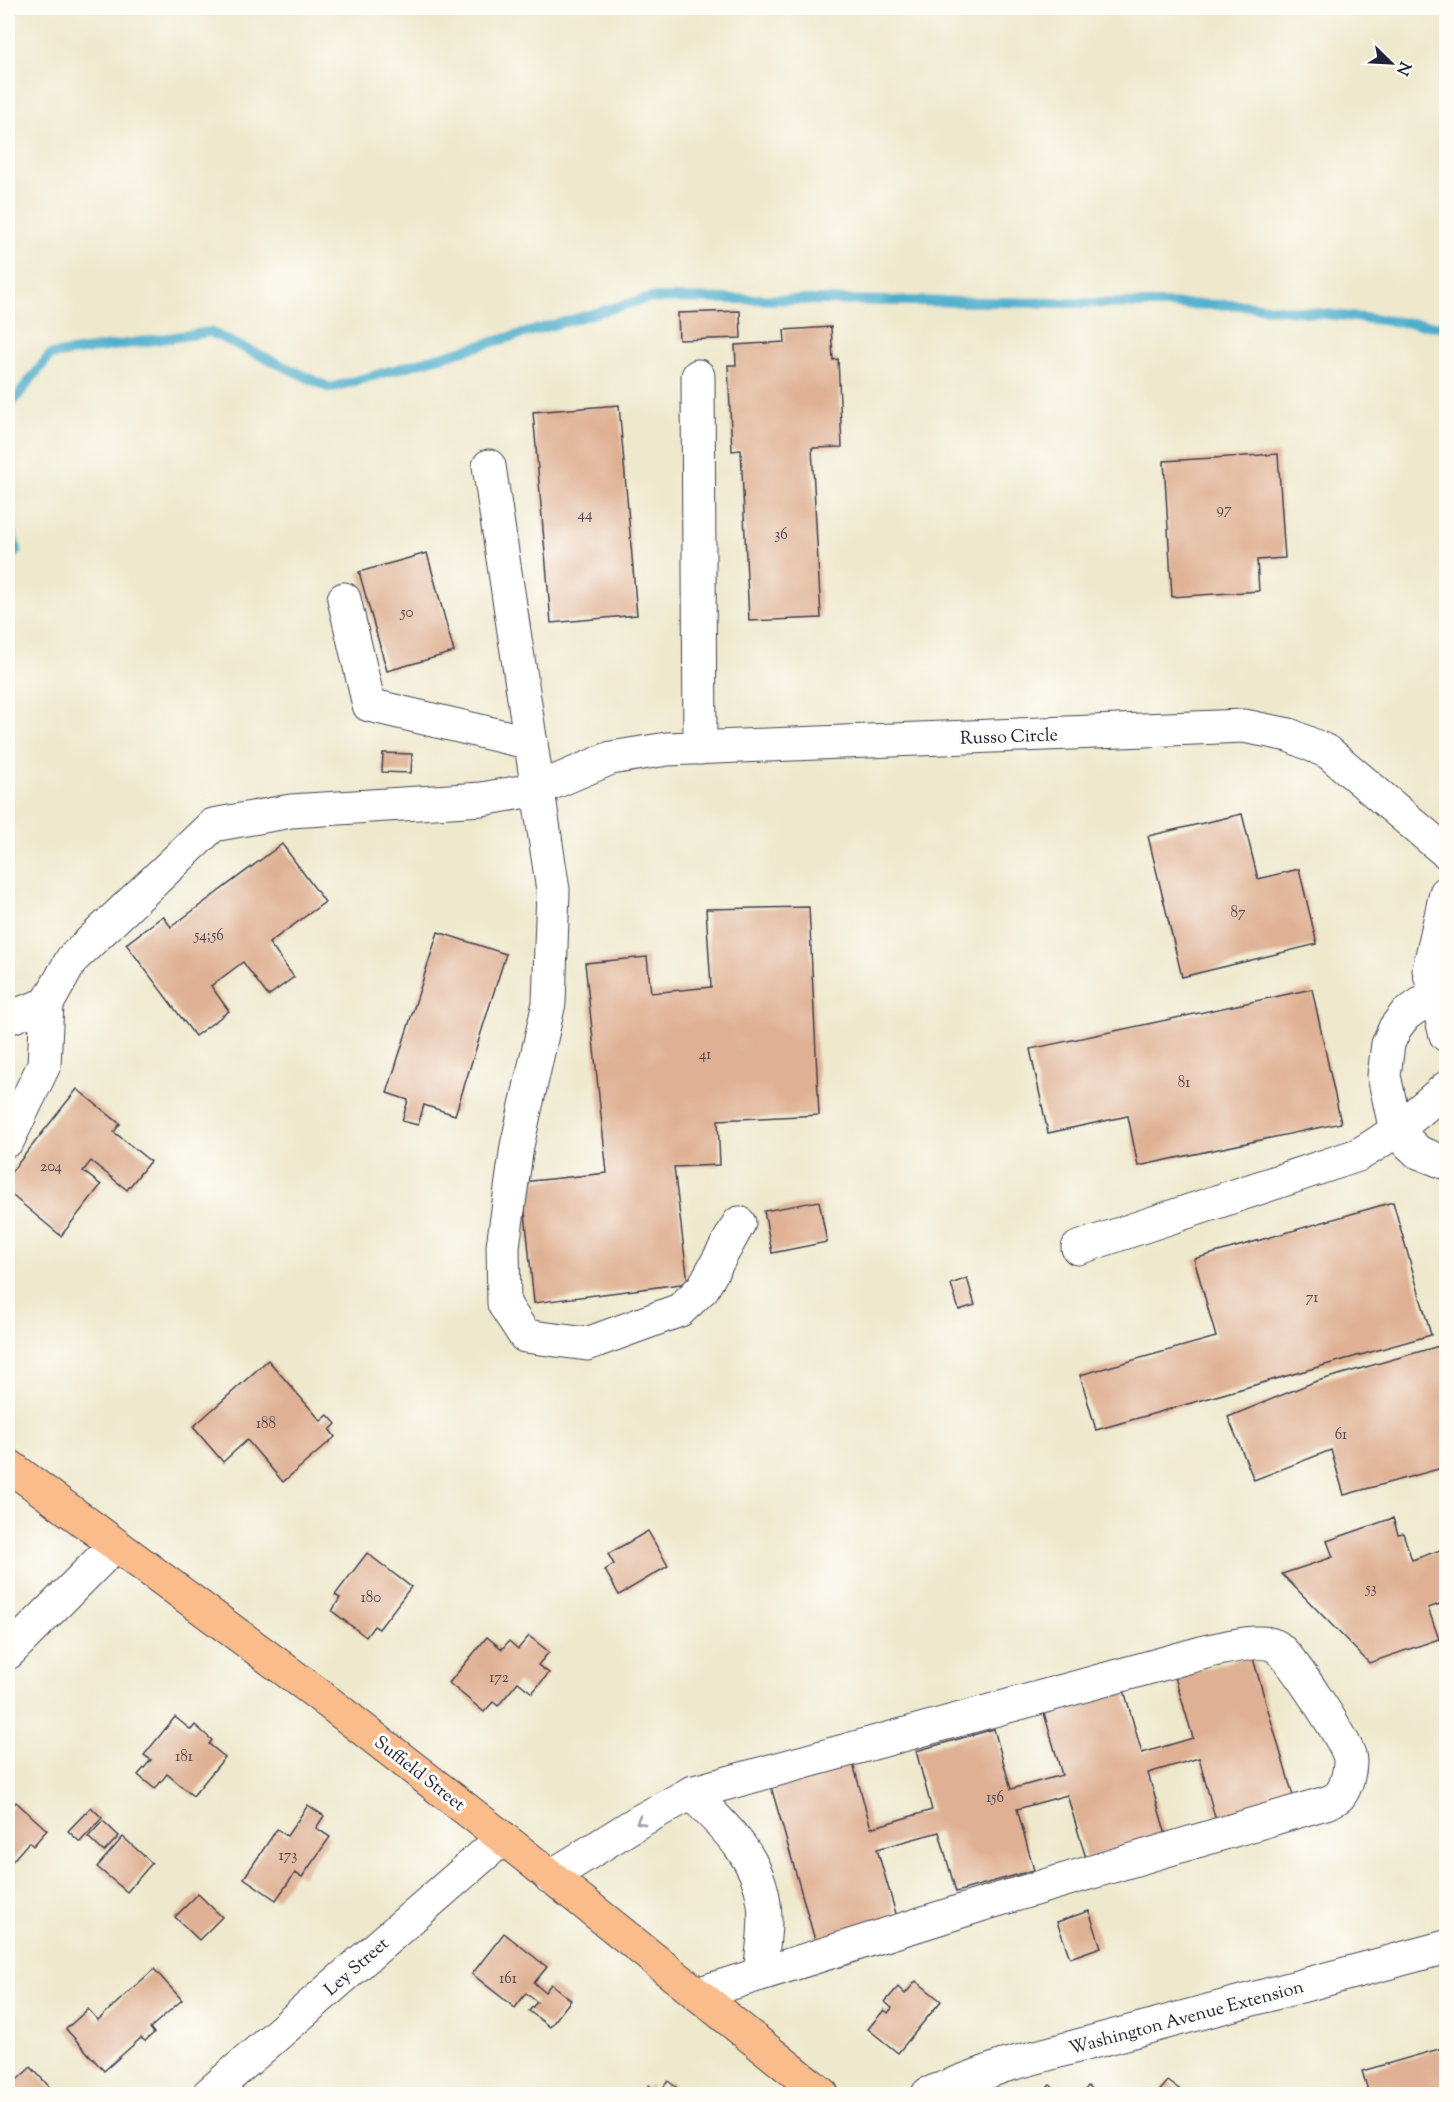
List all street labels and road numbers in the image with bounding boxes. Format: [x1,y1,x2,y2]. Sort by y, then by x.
street label: Russo Circle [960,723,1058,753]
street label: Suffield Street [368,1731,470,1818]
street label: Ley Street [319,1932,395,2003]
street label: Washington Avenue Extension [1066,1975,1307,2063]

